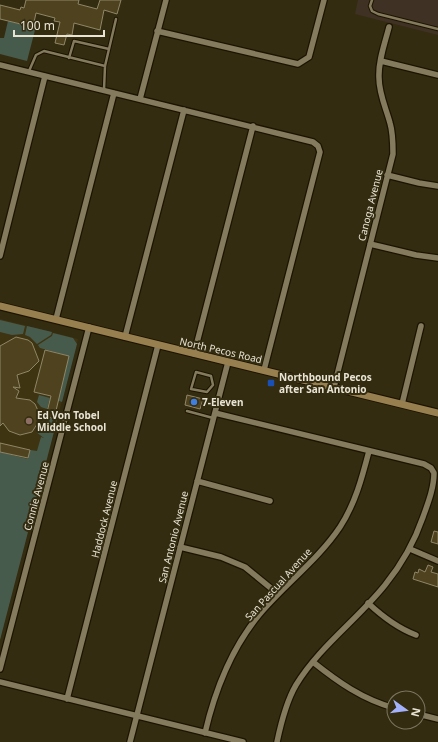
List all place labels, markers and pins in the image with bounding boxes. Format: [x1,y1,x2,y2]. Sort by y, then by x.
place label: Northbound Pecos after San Antonio [279,370,372,396]
marker: Northbound Pecos after San Antonio [266,378,276,388]
place label: 7-Eleven [202,395,243,409]
marker: 7-Eleven [189,397,199,407]
place label: Ed Von Tobel Middle School [37,408,106,434]
marker: Ed Von Tobel Middle School [24,416,34,426]

